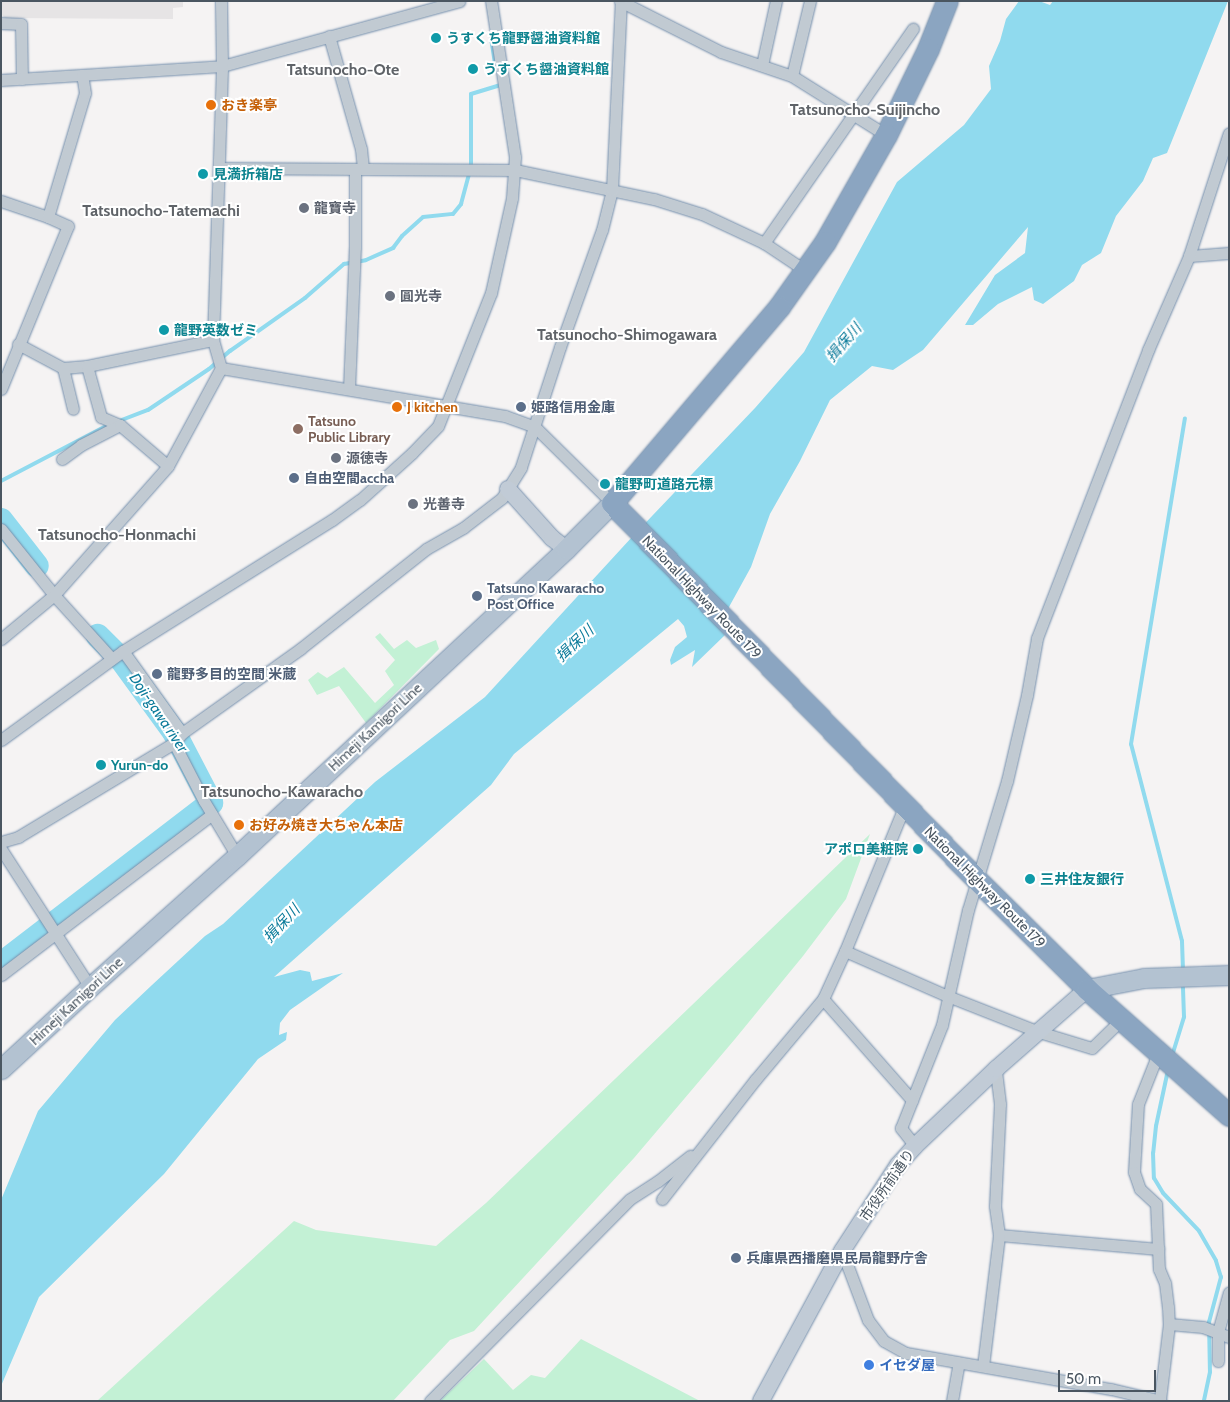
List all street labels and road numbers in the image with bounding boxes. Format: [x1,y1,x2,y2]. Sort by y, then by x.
street label: National Highway Route 179 [639,532,765,662]
street label: Himeji Kamigori Line [325,679,425,775]
street label: National Highway Route 179 [921,823,1049,951]
street label: Himeji Kamigori Line [26,953,126,1049]
street label: 市役所前通り [856,1146,918,1224]

